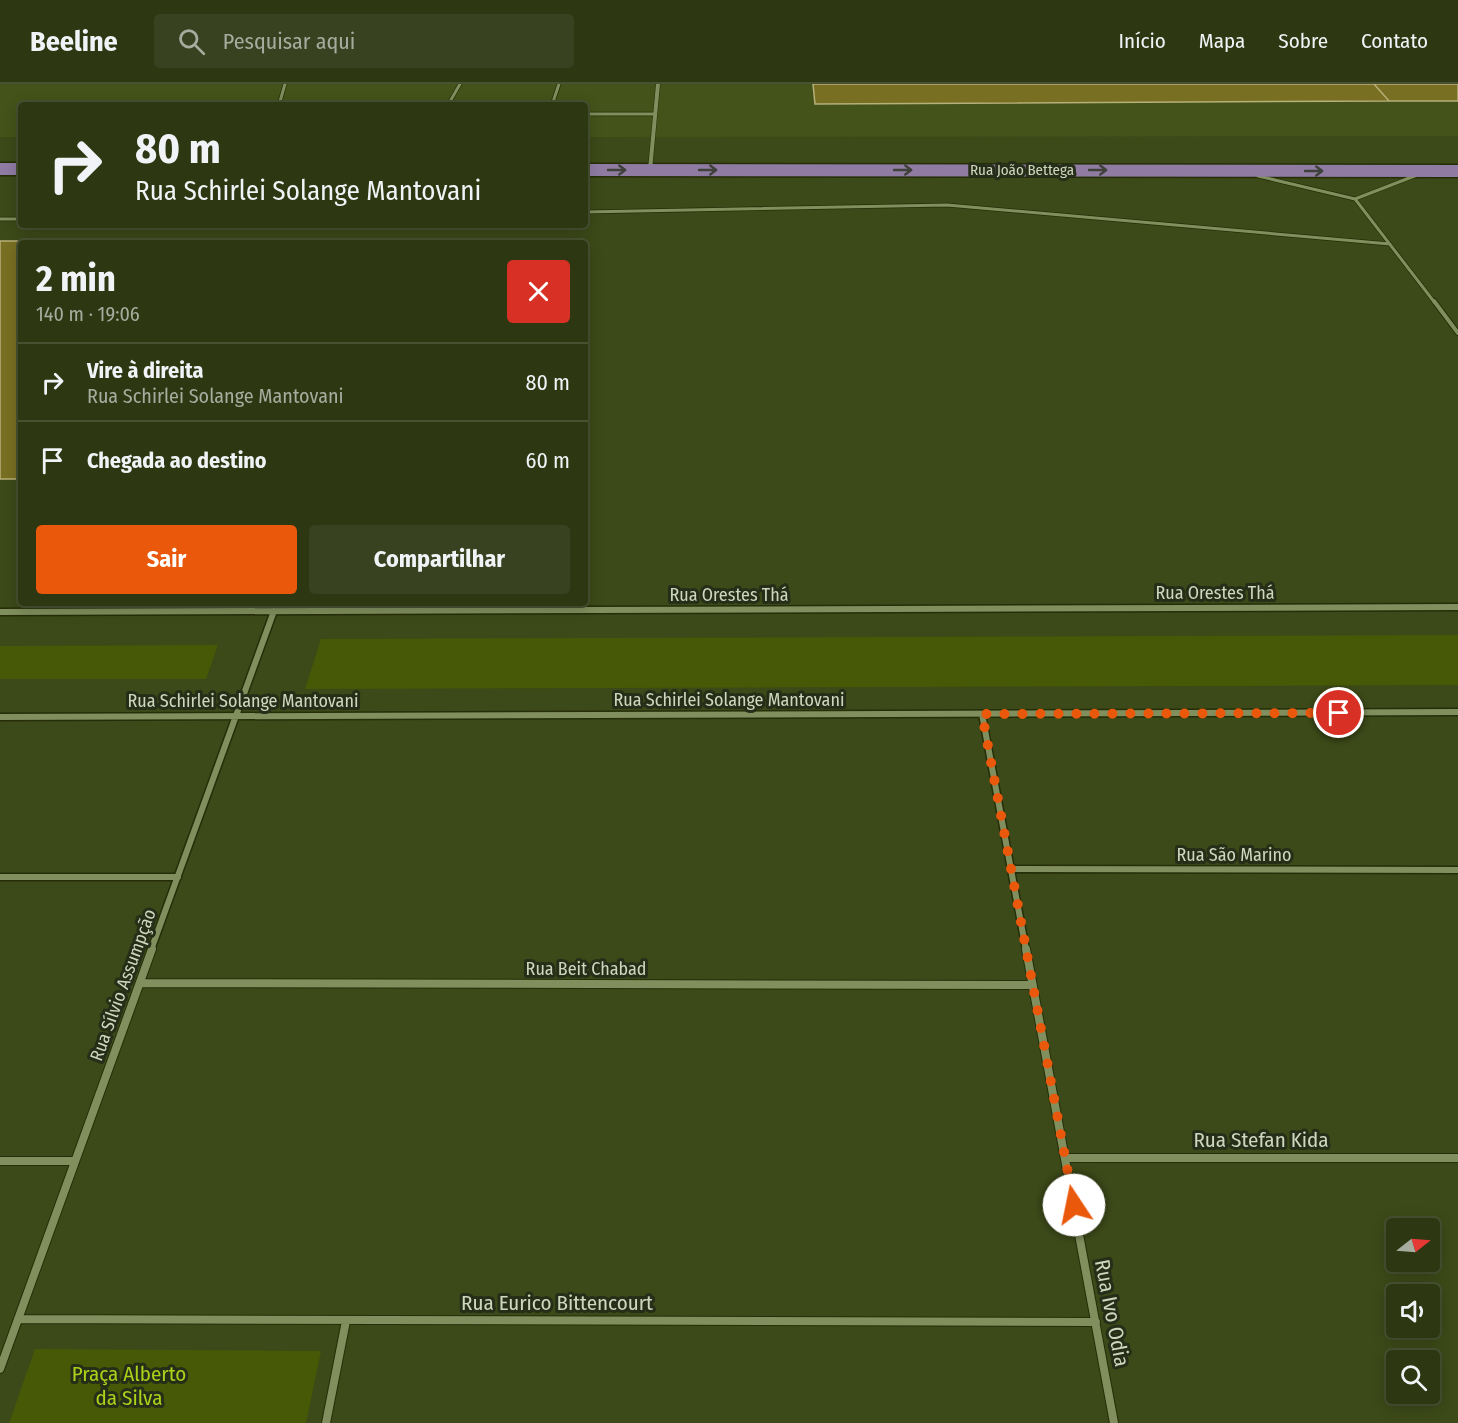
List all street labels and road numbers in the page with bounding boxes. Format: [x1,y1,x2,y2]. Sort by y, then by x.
street label: Rua João Bettega [970,161,1074,179]
street label: Rua Orestes Thá [1156,582,1275,604]
street label: Rua Orestes Thá [670,584,789,606]
street label: Rua Schirlei Solange Mantovani [614,689,844,711]
street label: Rua Schirlei Solange Mantovani [128,690,358,712]
street label: Rua São Marino [1176,844,1292,866]
street label: Rua Sílvio Assumpção [85,906,161,1064]
street label: Rua Beit Chabad [526,958,646,980]
street label: Rua Stefan Kida [1193,1127,1329,1153]
street label: Rua Ivo Odia [1089,1257,1135,1369]
street label: Rua Eurico Bittencourt [461,1290,653,1316]

